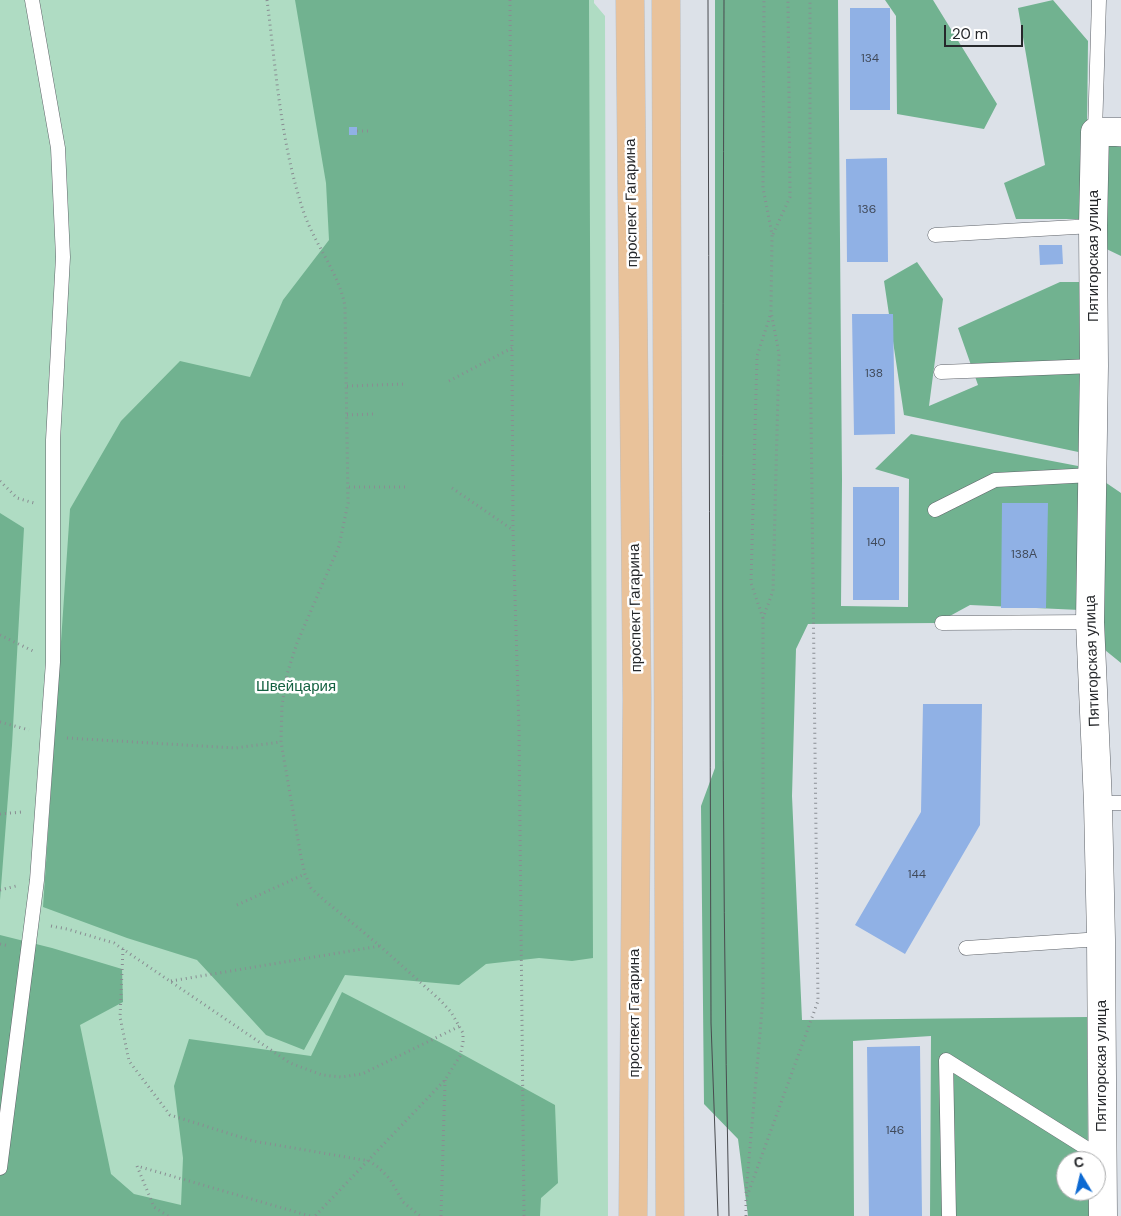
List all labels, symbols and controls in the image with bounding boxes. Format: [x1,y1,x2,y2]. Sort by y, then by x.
scale bar [946,15,1025,47]
text: 20 m [952,24,988,44]
house number: 134 [861,52,879,66]
street label: проспект Гагарина [622,138,642,268]
street label: Пятигорская улица [1085,190,1103,322]
house number: 136 [858,203,876,217]
house number: 138 [865,367,883,381]
house number: 140 [866,536,886,550]
street label: проспект Гагарина [626,543,646,673]
house number: 138А [1011,548,1037,562]
street label: Пятигорская улица [1082,595,1104,727]
park label: Швейцария [256,678,336,696]
house number: 144 [908,868,926,882]
street label: проспект Гагарина [626,949,644,1077]
street label: Пятигорская улица [1093,1000,1111,1132]
house number: 146 [886,1124,904,1138]
north arrow [1056,1151,1106,1201]
text: С [1072,1152,1085,1172]

